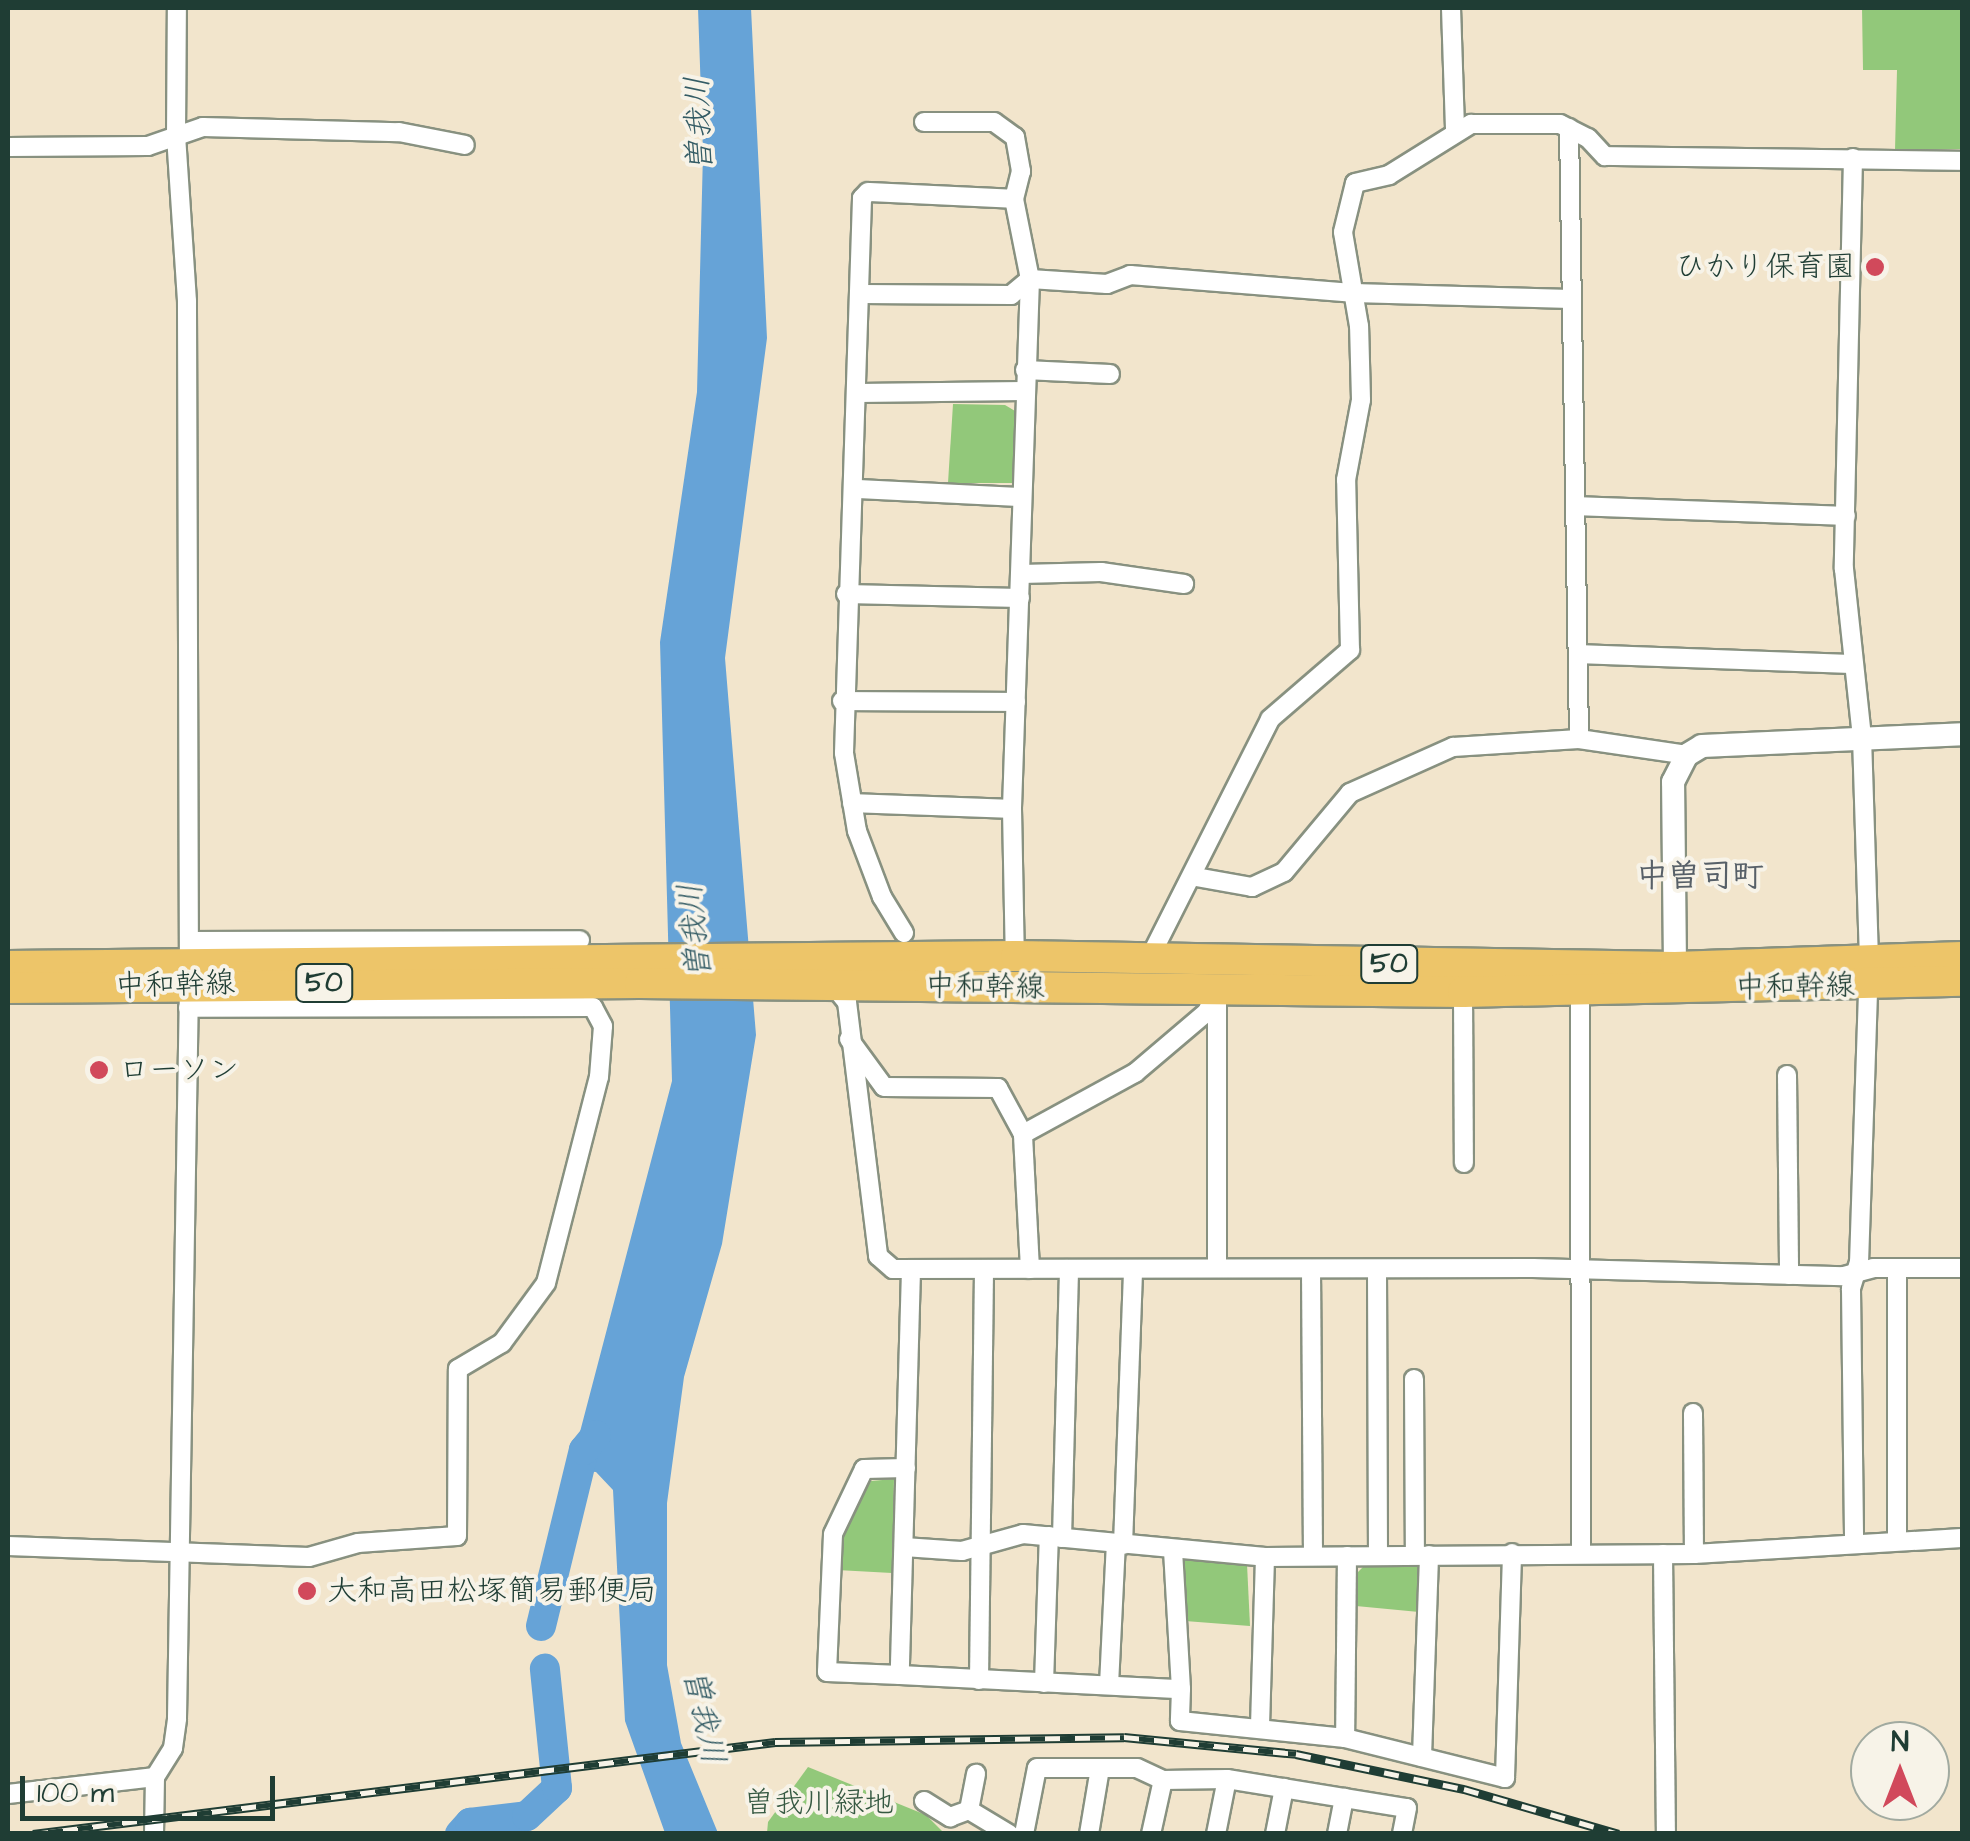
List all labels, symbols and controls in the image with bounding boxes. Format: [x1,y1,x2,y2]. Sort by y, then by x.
water label: 曽我川 [679,75,721,173]
place label: ひかり保育園 [1675,249,1855,285]
marker: ひかり保育園 [1864,256,1886,278]
district label: 中曽司町 [1636,858,1764,896]
water label: 曽我川 [672,881,720,981]
road number: 50 [1359,941,1419,987]
road number: 50 [294,960,354,1006]
street label: 中和幹線 [114,965,236,1005]
street label: 中和幹線 [925,968,1045,1006]
street label: 中和幹線 [1735,968,1855,1006]
place label: ローソン [119,1052,239,1088]
marker: ローソン [88,1059,110,1081]
place label: 大和高田松塚簡易郵便局 [327,1573,657,1609]
marker: 大和高田松塚簡易郵便局 [296,1580,318,1602]
water label: 曽我川 [674,1666,732,1768]
north arrow [1850,1721,1950,1821]
text: N [1891,1723,1909,1762]
scale bar [25,1756,280,1818]
text: 100 m [37,1772,114,1814]
park label: 曽我川緑地 [744,1785,894,1821]

